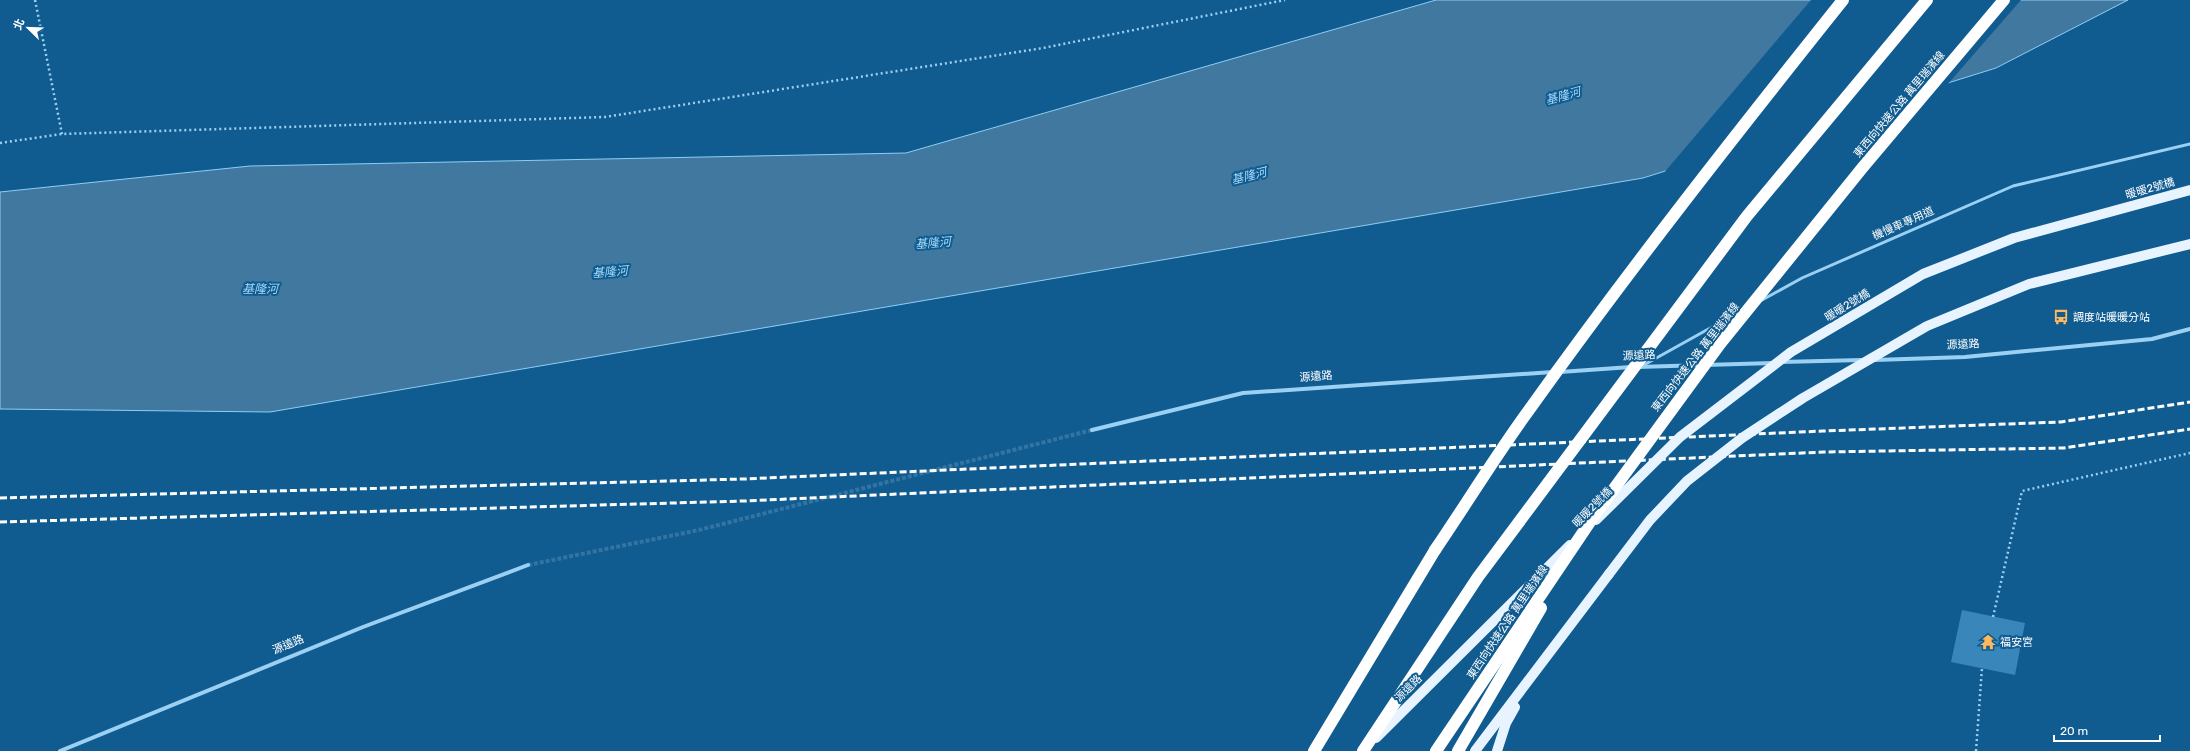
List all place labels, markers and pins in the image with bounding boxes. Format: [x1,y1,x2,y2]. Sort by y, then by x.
bus stop icon: 調度站暖暖分站 [2052,308,2070,326]
place label: 調度站暖暖分站 [2073,311,2150,324]
temple icon: 福安宮 [1979,633,1997,651]
place label: 福安宮 [2000,636,2033,649]

